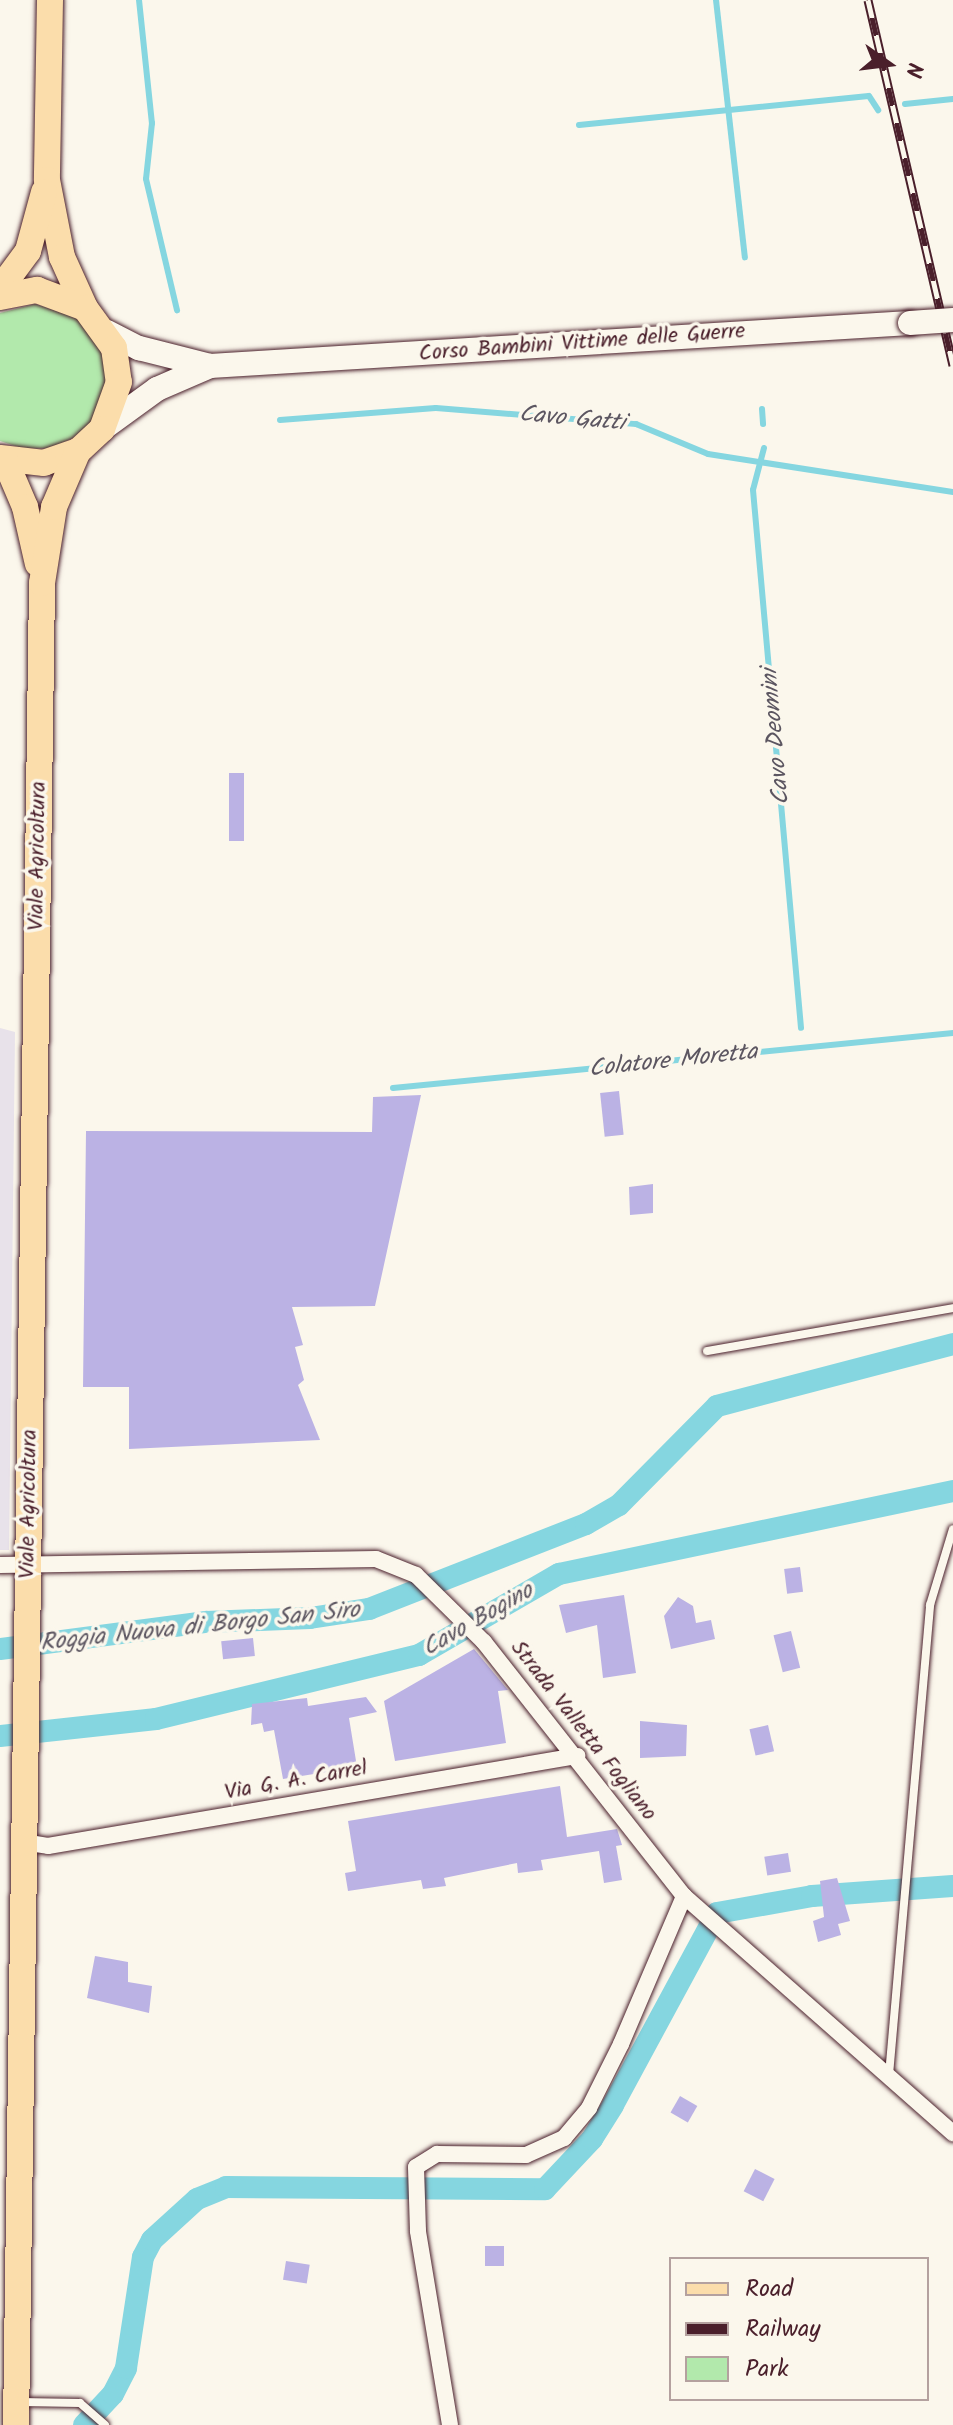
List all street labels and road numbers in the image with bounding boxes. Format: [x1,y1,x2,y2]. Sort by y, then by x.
street label: Corso Bambini Vittime delle Guerre [418,318,746,368]
street label: Viale Agricoltura [23,781,53,931]
street label: Viale Agricoltura [14,1429,44,1579]
street label: Strada Valletta Fogliano [504,1636,662,1826]
street label: Via G. A. Carrel [223,1755,369,1807]

